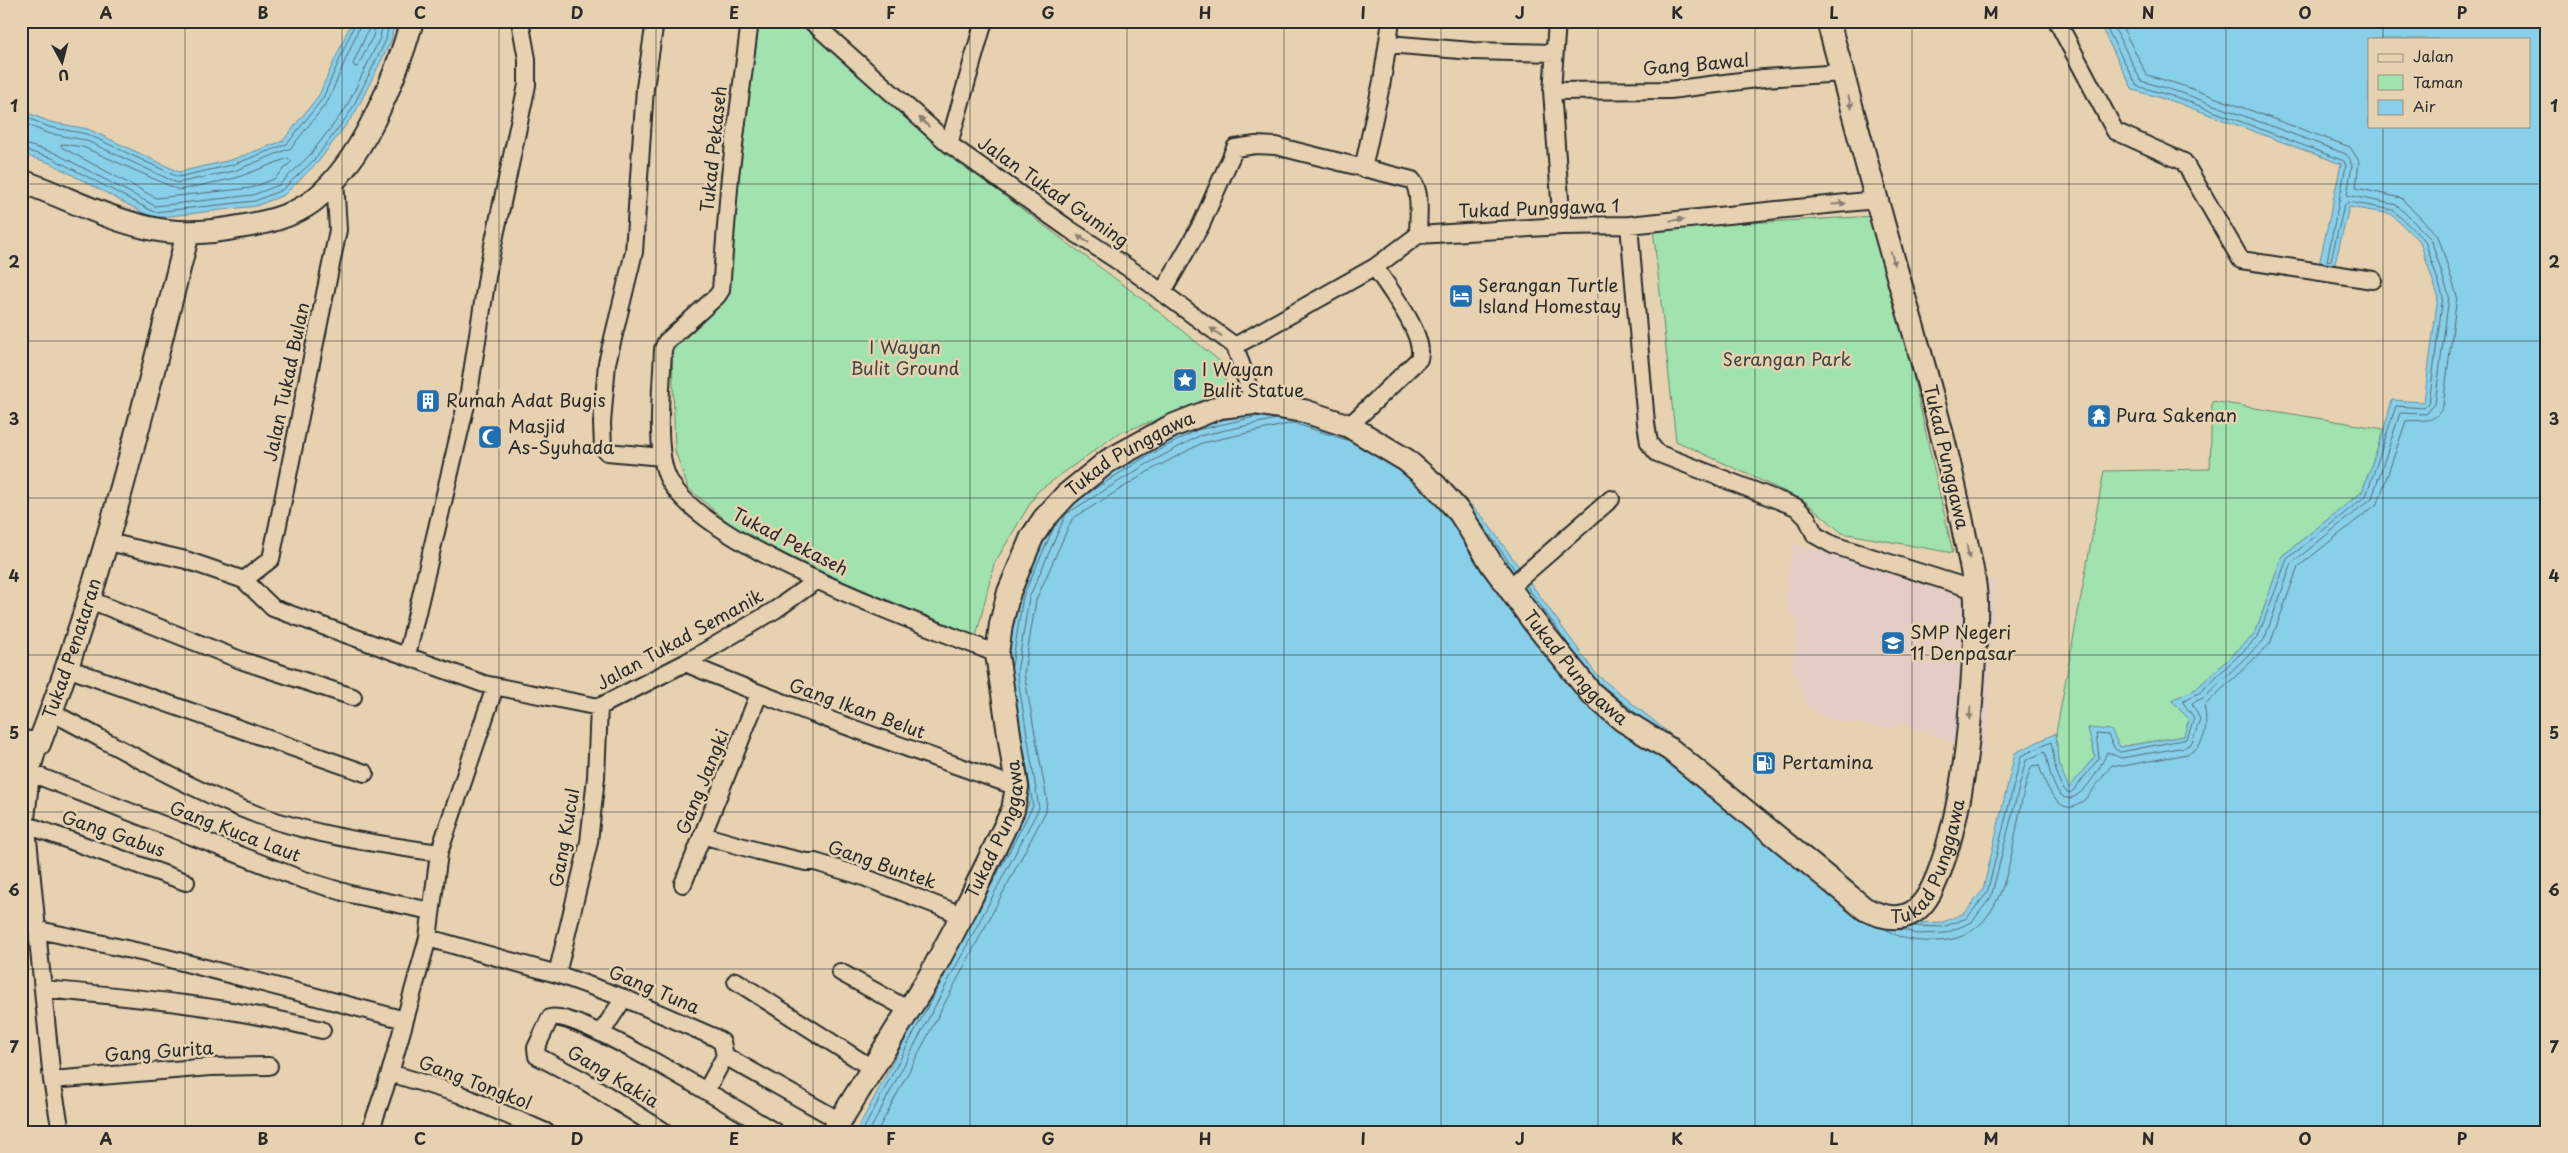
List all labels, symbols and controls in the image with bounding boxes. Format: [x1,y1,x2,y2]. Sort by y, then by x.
text: A [100,0,113,24]
text: B [258,0,269,24]
text: C [414,0,426,24]
text: D [571,0,583,24]
text: E [729,0,739,24]
text: F [886,0,896,24]
text: G [1041,0,1055,24]
text: H [1199,0,1211,24]
text: I [1360,0,1366,24]
text: J [1515,0,1525,24]
text: K [1671,0,1683,24]
text: L [1829,0,1839,24]
text: M [1983,0,1999,24]
text: N [2142,0,2154,24]
text: O [2299,0,2312,24]
text: P [2457,0,2468,24]
north arrow [38,38,88,88]
legend [2368,38,2530,128]
text: Jalan [2413,44,2454,67]
street label: Gang Bawal [1642,45,1750,82]
text: U [57,64,70,86]
text: Taman [2413,70,2463,93]
street label: Tukad Pekaseh [692,84,733,213]
text: 1 [10,93,18,117]
text: 1 [2550,93,2558,117]
text: Air [2413,94,2436,117]
one-way arrow [1847,95,1855,110]
one-way arrow [919,116,931,128]
street label: Jalan Tukad Guming [973,128,1135,253]
street label: Tukad Punggawa 1 [1458,191,1620,224]
one-way arrow [1831,199,1847,207]
one-way arrow [1670,216,1686,224]
one-way arrow [1077,234,1090,244]
text: 2 [8,249,20,273]
text: 2 [2548,249,2560,273]
one-way arrow [1889,251,1897,266]
place label: Serangan Turtle Island Homestay [1478,271,1621,319]
hotel icon: Serangan Turtle Island Homestay [1448,283,1474,309]
street label: Jalan Tukad Bulan [255,300,316,464]
one-way arrow [1210,327,1223,338]
park label: I Wayan Bulit Ground [851,333,959,381]
park label: Serangan Park [1723,345,1852,372]
place label: I Wayan Bulit Statue [1202,355,1304,403]
place icon: I Wayan Bulit Statue [1172,367,1198,393]
street label: Tukad Punggawa [1918,382,1977,532]
place label: Rumah Adat Bugis [446,386,606,413]
building icon: Rumah Adat Bugis [415,388,441,414]
place label: Pura Sakenan [2116,401,2237,428]
street label: Tukad Punggawa [1059,403,1199,502]
temple icon: Pura Sakenan [2086,403,2112,429]
text: 3 [9,406,19,430]
text: 3 [2549,406,2559,430]
place label: Masjid As-Syuhada [508,412,615,460]
mosque icon: Masjid As-Syuhada [477,424,503,450]
street label: Tukad Pekaseh [728,500,853,581]
one-way arrow [1964,544,1972,560]
text: 4 [9,563,20,587]
text: 4 [2549,563,2560,587]
street label: Tukad Penataran [35,575,107,723]
street label: Jalan Tukad Semanik [591,581,768,696]
street label: Tukad Punggawa [1517,604,1635,731]
place label: SMP Negeri 11 Denpasar [1910,618,2016,666]
school or university icon: SMP Negeri 11 Denpasar [1880,630,1906,656]
street label: Gang Ikan Belut [786,670,929,745]
one-way arrow [1965,706,1973,722]
text: 5 [9,720,19,744]
text: 5 [2549,720,2559,744]
street label: Gang Jangki [668,725,735,838]
place label: Pertamina [1782,748,1874,775]
fuel station icon: Pertamina [1751,750,1777,776]
street label: Tukad Punggawa [958,758,1029,903]
street label: Gang Kucul [542,786,586,889]
street label: Gang Kuca Laut [166,793,305,868]
street label: Tukad Punggawa [1890,796,1971,929]
street label: Gang Gabus [58,802,169,863]
street label: Gang Buntek [825,832,940,895]
text: 6 [8,877,20,901]
text: 6 [2548,877,2560,901]
street label: Gang Tuna [605,957,705,1020]
street label: Gang Gurita [104,1033,215,1068]
text: 7 [9,1034,19,1058]
text: 7 [2549,1034,2559,1058]
street label: Gang Kakia [563,1038,665,1114]
street label: Gang Tongkol [415,1048,536,1116]
text: A [100,1126,113,1150]
text: B [258,1126,269,1150]
text: C [414,1126,426,1150]
text: D [571,1126,583,1150]
text: E [729,1126,739,1150]
text: F [886,1126,896,1150]
text: G [1041,1126,1055,1150]
text: H [1199,1126,1211,1150]
text: I [1360,1126,1366,1150]
text: J [1515,1126,1525,1150]
text: K [1671,1126,1683,1150]
text: L [1829,1126,1839,1150]
text: M [1983,1126,1999,1150]
text: N [2142,1126,2154,1150]
text: O [2299,1126,2312,1150]
text: P [2457,1126,2468,1150]

